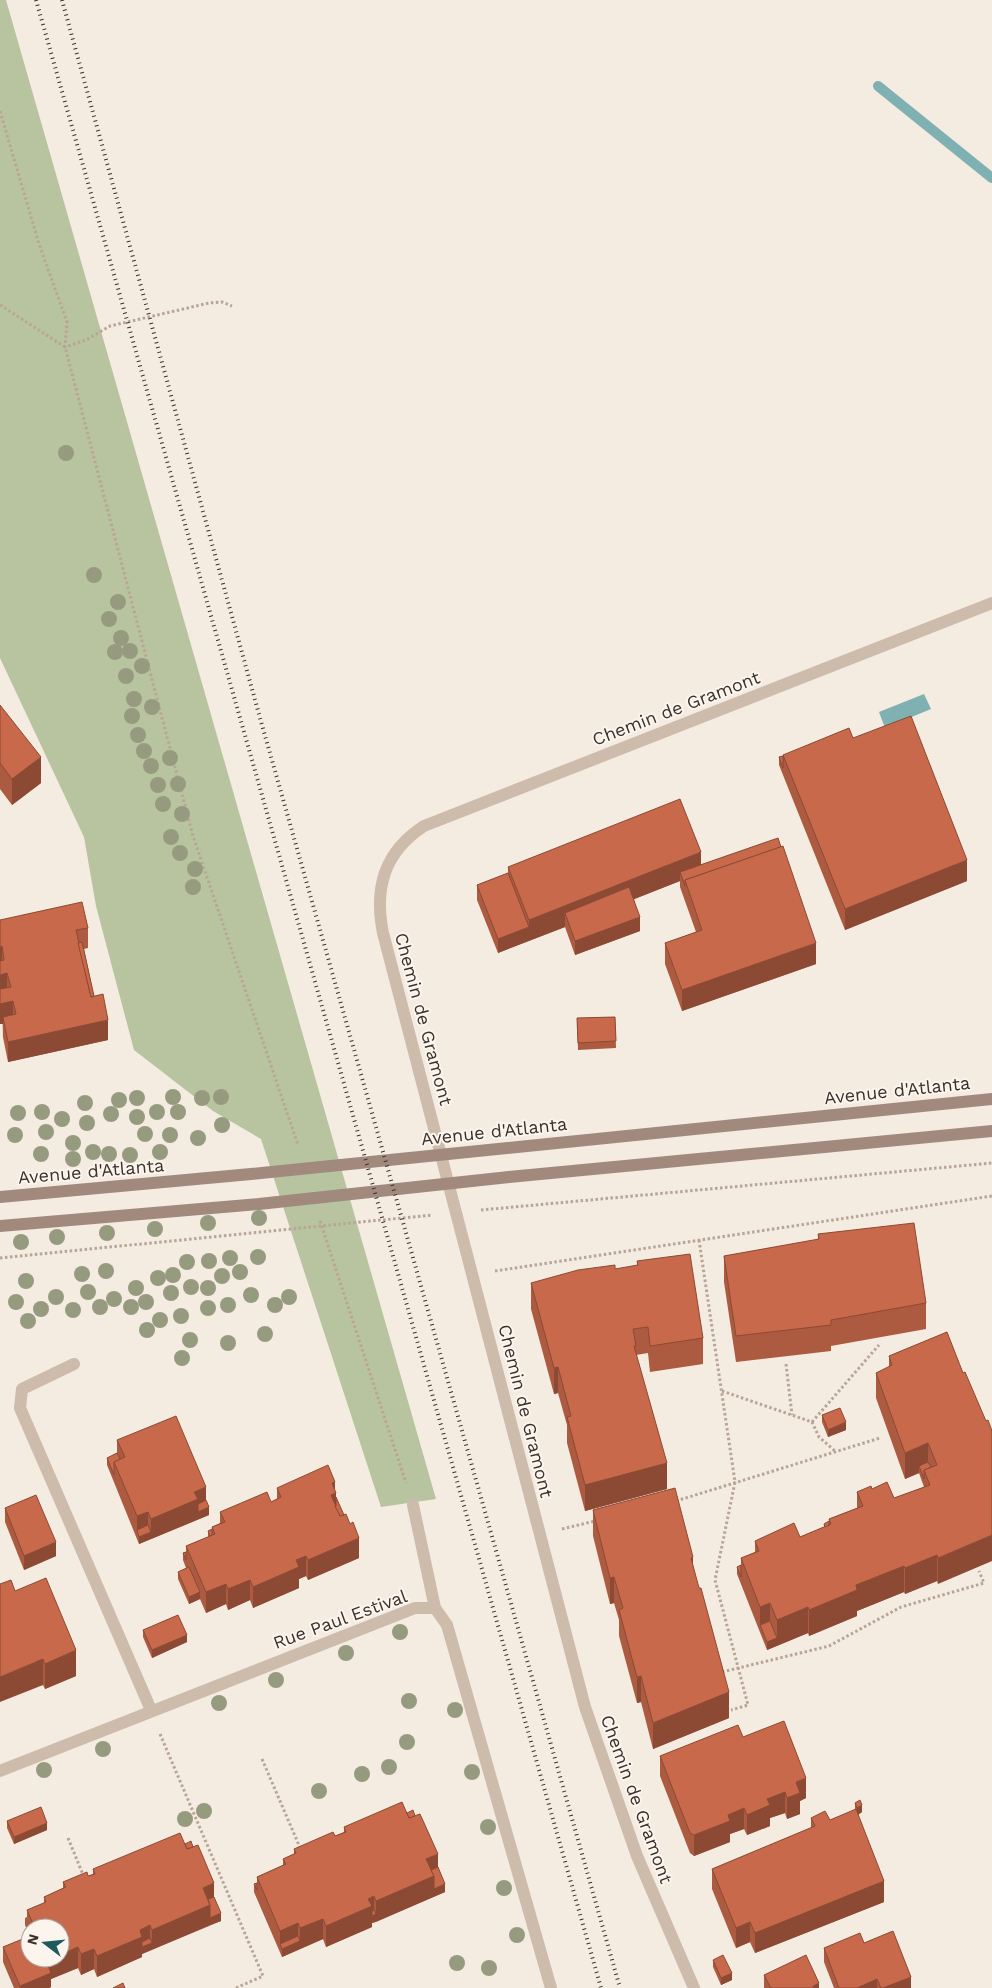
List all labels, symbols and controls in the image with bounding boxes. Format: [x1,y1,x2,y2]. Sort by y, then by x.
street label: Chemin de Gramont [589,666,763,750]
street label: Chemin de Gramont [391,930,457,1108]
street label: Avenue d'Atlanta [823,1072,971,1108]
street label: Avenue d'Atlanta [420,1113,568,1149]
street label: Avenue d'Atlanta [17,1154,165,1188]
street label: Chemin de Gramont [494,1322,558,1500]
street label: Rue Paul Estival [270,1585,410,1653]
street label: Chemin de Gramont [597,1712,677,1887]
north arrow [20,1918,70,1968]
text: N [23,1932,42,1947]

